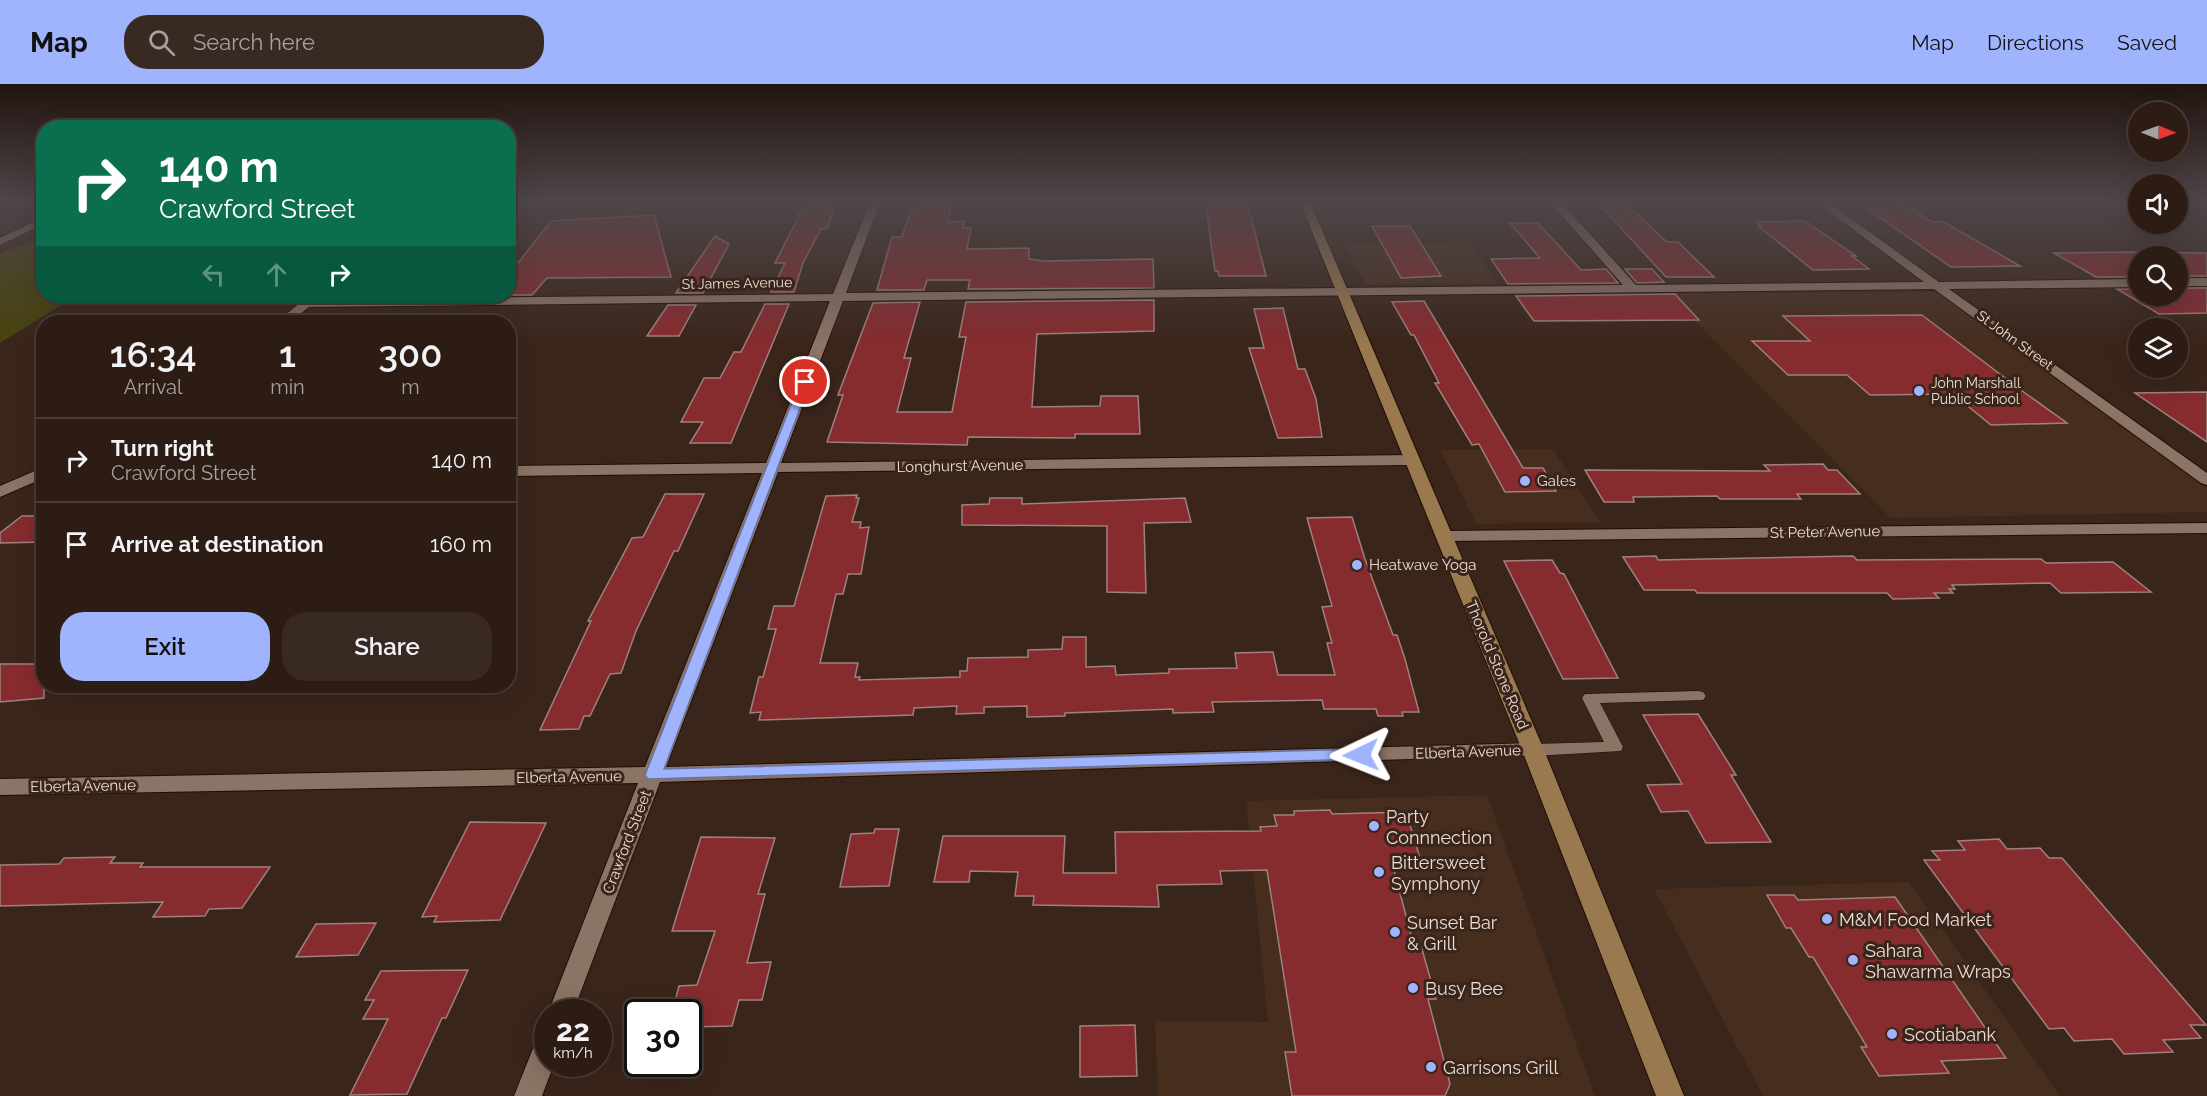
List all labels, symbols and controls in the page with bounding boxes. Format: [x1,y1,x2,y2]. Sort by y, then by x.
search box [124,15,544,69]
text: Map [30,26,88,59]
icon: search [145,26,178,59]
text: Search here [193,29,315,55]
text: Map [1911,30,1954,55]
text: Directions [1987,30,2084,55]
text: Saved [2117,30,2177,55]
north arrow [2128,102,2188,162]
map controls [2128,102,2188,378]
text: 140 m [159,143,279,192]
icon: right [60,144,138,222]
button: sound [2128,174,2188,234]
text: Crawford Street [159,193,355,224]
button: search [2128,246,2188,306]
icon: left [197,258,230,291]
icon: ahead [260,258,293,291]
icon: right [323,258,356,291]
street label: St James Avenue [682,274,792,292]
street label: St John Street [1974,307,2056,373]
button: layers [2128,318,2188,378]
text: 16:34 [110,333,197,375]
text: 1 [279,333,296,375]
text: 300 [378,333,442,375]
pin [779,356,830,407]
icon: arrive [788,365,821,398]
text: Arrival [124,375,182,399]
text: min [270,375,305,399]
text: m [401,375,420,399]
place label: John Marshall Public School [1931,375,2021,407]
marker: John Marshall Public School [1912,384,1926,398]
text: Turn right [111,435,214,461]
icon: right [60,444,93,477]
text: 140 m [431,447,492,473]
street label: Longhurst Avenue [896,456,1024,476]
text: Crawford Street [111,461,256,485]
place label: Gales [1537,472,1576,490]
marker: Gales [1518,474,1532,488]
street label: St Peter Avenue [1770,522,1881,542]
icon: arrive [60,528,93,561]
text: Arrive at destination [111,531,324,557]
text: 160 m [430,531,492,557]
place label: Heatwave Yoga [1369,556,1476,574]
marker: Heatwave Yoga [1350,558,1364,572]
street label: Thorold Stone Road [1462,598,1532,732]
button: Exit [60,612,270,681]
button: Share [282,612,492,681]
position arrow [1329,723,1393,787]
street label: Elberta Avenue [1415,741,1521,763]
street label: Elberta Avenue [516,767,622,787]
street label: Elberta Avenue [30,776,136,796]
street label: Crawford Street [599,788,655,896]
place label: Party Connnection [1386,806,1492,848]
marker: Party Connnection [1367,819,1381,833]
place label: Bittersweet Symphony [1391,852,1486,894]
marker: Bittersweet Symphony [1372,865,1386,879]
place label: M&M Food Market [1839,909,1992,930]
place label: Sunset Bar & Grill [1407,912,1498,954]
marker: M&M Food Market [1820,912,1834,926]
marker: Sunset Bar & Grill [1388,925,1402,939]
place label: Sahara Shawarma Wraps [1865,940,2011,982]
marker: Sahara Shawarma Wraps [1846,953,1860,967]
place label: Busy Bee [1425,978,1504,999]
marker: Busy Bee [1406,981,1420,995]
speed limit sign: 30 [624,999,702,1077]
text: 22 [556,1013,590,1048]
place label: Scotiabank [1904,1024,1996,1045]
marker: Scotiabank [1885,1027,1899,1041]
text: km/h [553,1044,593,1062]
place label: Garrisons Grill [1443,1057,1558,1078]
marker: Garrisons Grill [1424,1060,1438,1074]

